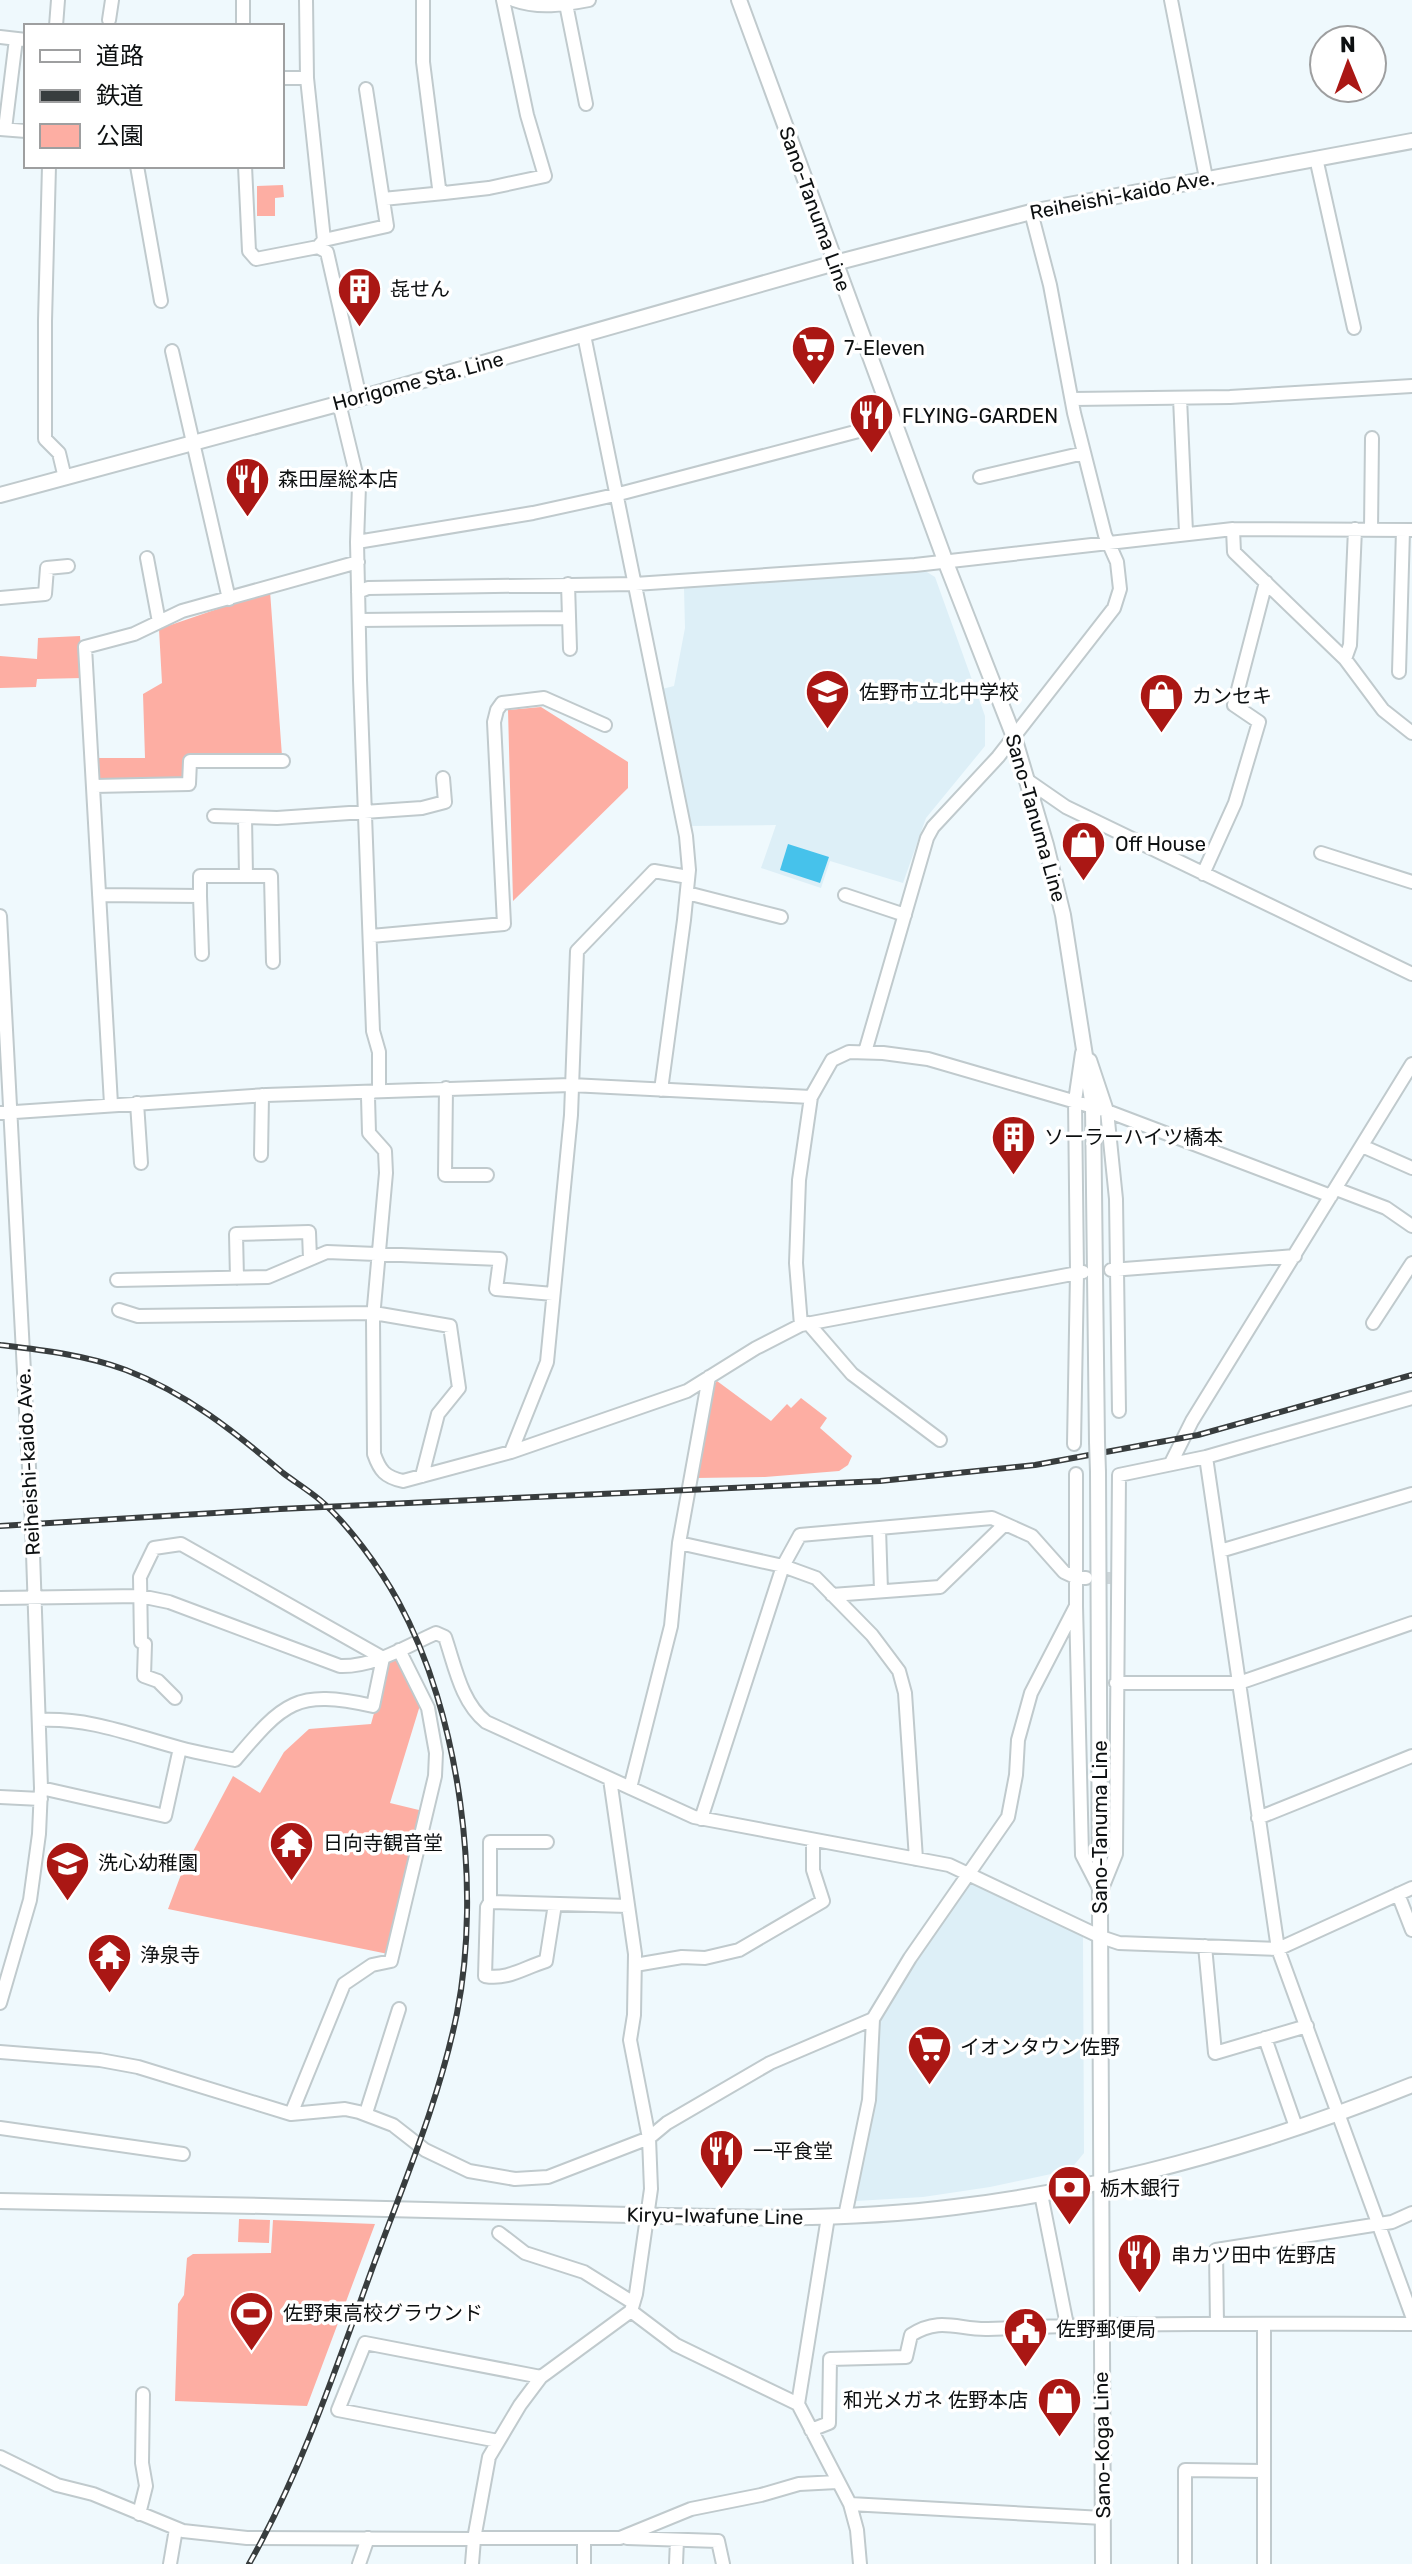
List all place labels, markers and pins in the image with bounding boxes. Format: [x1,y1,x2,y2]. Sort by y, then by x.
building icon: 㐂せん [335,265,383,328]
place label: 㐂せん [390,277,450,301]
supermarket icon: 7-Eleven [789,324,837,387]
place label: 7-Eleven [844,336,925,360]
restaurant icon: FLYING-GARDEN [847,392,895,455]
place label: FLYING-GARDEN [902,404,1058,428]
restaurant icon: 森田屋総本店 [223,455,271,518]
place label: 森田屋総本店 [278,467,398,491]
school or university icon: 佐野市立北中学校 [804,668,852,731]
shop icon: カンセキ [1137,672,1185,735]
place label: 佐野市立北中学校 [859,680,1019,704]
place label: カンセキ [1192,684,1272,708]
shop icon: Off House [1060,820,1108,883]
place label: Off House [1115,832,1206,856]
building icon: ソーラーハイツ橋本 [989,1113,1037,1176]
place label: ソーラーハイツ橋本 [1044,1125,1223,1149]
temple icon: 日向寺観音堂 [268,1819,316,1882]
place label: 日向寺観音堂 [323,1831,443,1855]
school or university icon: 洗心幼稚園 [43,1839,91,1902]
place label: 洗心幼稚園 [98,1851,198,1875]
temple icon: 浄泉寺 [85,1931,133,1994]
place label: 浄泉寺 [140,1943,200,1967]
supermarket icon: イオンタウン佐野 [905,2023,953,2086]
place label: イオンタウン佐野 [960,2035,1120,2059]
restaurant icon: 一平食堂 [698,2127,746,2190]
place label: 一平食堂 [753,2139,833,2163]
bank icon: 栃木銀行 [1045,2164,1093,2227]
place label: 栃木銀行 [1100,2176,1180,2200]
restaurant icon: 串カツ田中 佐野店 [1116,2231,1164,2294]
place label: 串カツ田中 佐野店 [1171,2243,1336,2267]
sports icon: 佐野東高校グラウンド [228,2289,276,2352]
place label: 佐野東高校グラウンド [283,2301,483,2325]
public building icon: 佐野郵便局 [1001,2305,1049,2368]
place label: 佐野郵便局 [1056,2317,1156,2341]
shop icon: 和光メガネ 佐野本店 [1035,2376,1083,2439]
place label: 和光メガネ 佐野本店 [843,2388,1028,2412]

